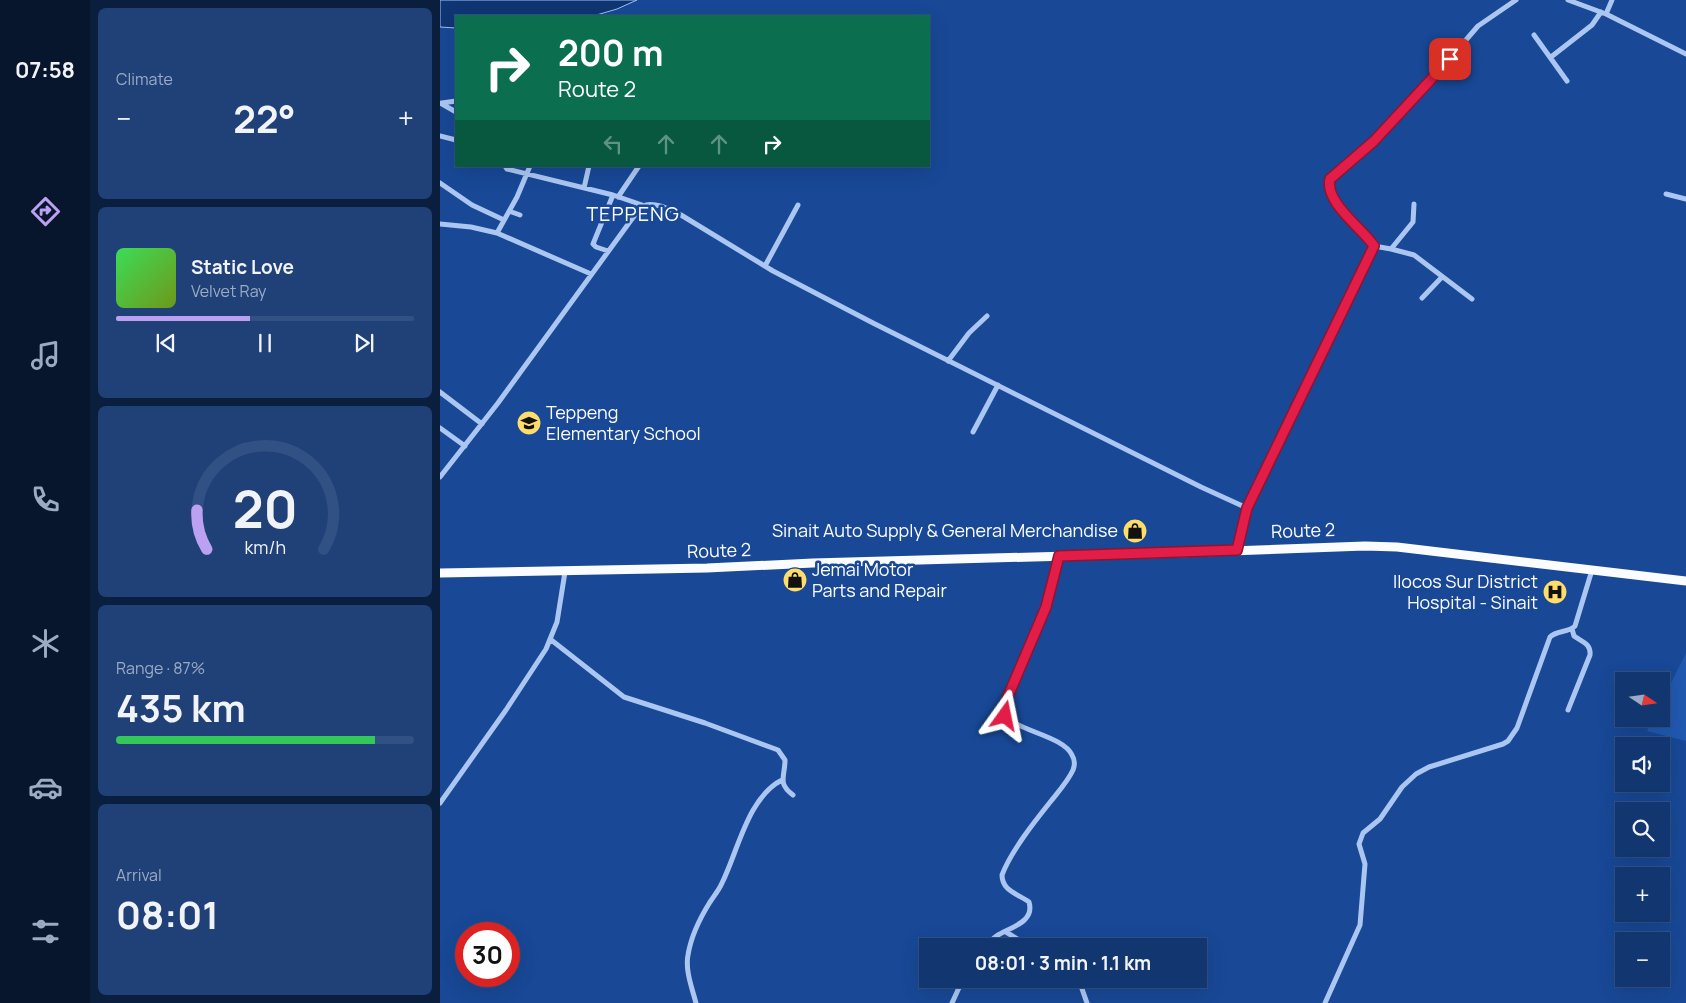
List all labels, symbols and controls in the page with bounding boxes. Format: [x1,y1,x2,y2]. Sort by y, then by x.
text: 200 m [558,29,663,77]
icon: right [475,35,540,100]
pin [1429,38,1471,80]
icon: arrive [1436,45,1464,73]
text: 07:58 [15,55,75,85]
text: Climate [116,68,173,90]
text: Route 2 [558,74,636,104]
text: 22° [233,92,296,144]
text: − [116,99,131,137]
text: + [398,99,414,137]
icon: left [599,130,627,158]
icon: ahead [652,130,680,158]
icon: ahead [705,130,733,158]
icon: right [758,130,786,158]
icon: directions [28,194,63,229]
district label: TEPPENG [586,200,680,227]
text: Static Love [191,254,294,280]
text: Velvet Ray [191,280,267,302]
icon: previous [152,329,180,357]
icon: pause [251,329,279,357]
icon: next [350,329,378,357]
icon: music [28,338,63,373]
place label: Teppeng Elementary School [546,400,701,445]
school or university icon: Teppeng Elementary School [516,410,542,436]
text: 20 [232,473,298,544]
icon: phone [28,482,63,517]
street label: Route 2 [1271,517,1335,543]
place label: Sinait Auto Supply & General Merchandise [772,518,1118,542]
shop icon: Sinait Auto Supply & General Merchandise [1122,518,1148,544]
text: km/h [244,535,286,559]
street label: Route 2 [687,537,751,563]
place label: Jemai Motor Parts and Repair [812,557,948,602]
shop icon: Jemai Motor Parts and Repair [782,567,808,593]
place label: Ilocos Sur District Hospital - Sinait [1393,569,1538,614]
hospital icon: Ilocos Sur District Hospital - Sinait [1542,579,1568,605]
icon: climate [28,626,63,661]
text: Range · 87% [116,657,205,679]
north arrow [1615,672,1670,728]
map controls [1615,672,1670,987]
text: 435 km [116,681,246,733]
position arrow [978,689,1030,741]
button: sound [1615,737,1670,792]
icon: car [28,770,63,805]
button: search [1615,802,1670,857]
text: Arrival [116,864,162,886]
button: + [1615,867,1670,922]
text: 08:01 [116,888,219,940]
icon: filters [28,914,63,949]
speed limit sign: 30 [455,922,520,987]
button: − [1615,932,1670,987]
text: 08:01 · 3 min · 1.1 km [975,950,1151,976]

